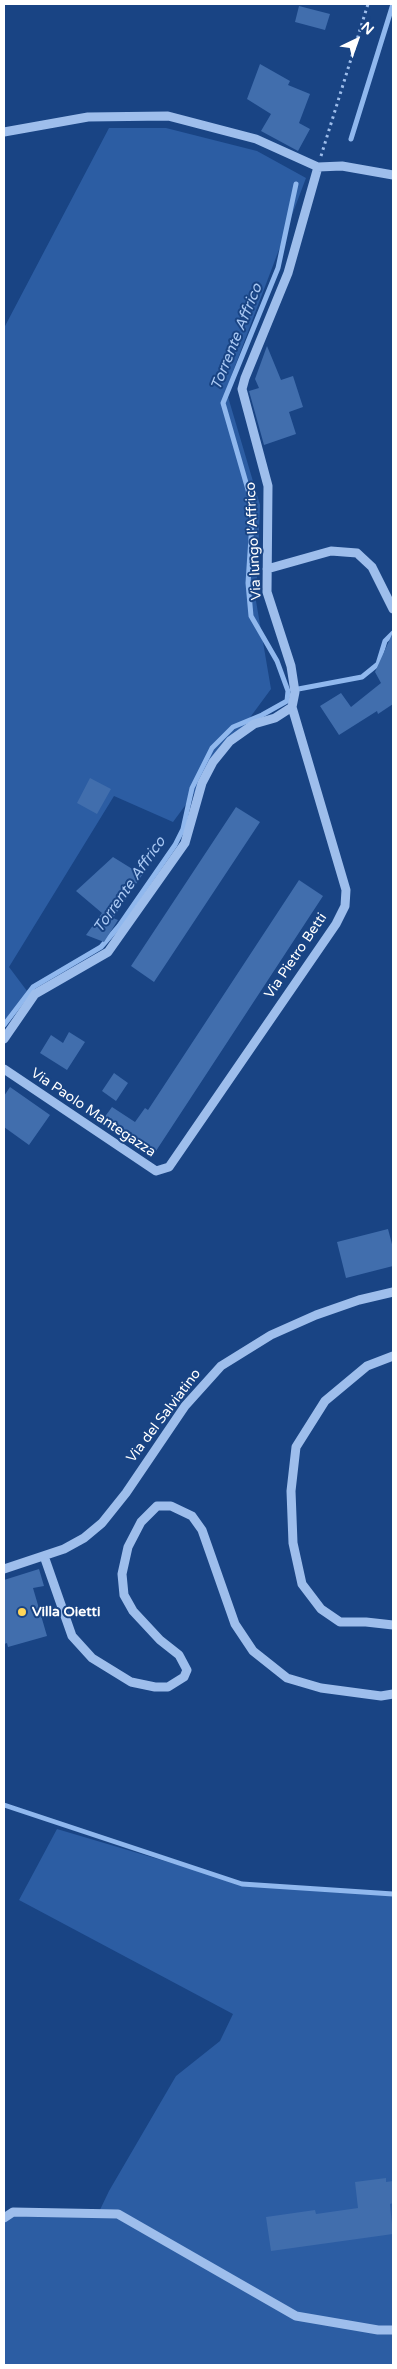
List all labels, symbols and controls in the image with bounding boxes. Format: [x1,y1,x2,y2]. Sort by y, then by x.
north arrow [332,15,382,65]
text: N [358,18,377,39]
water label: Torrente Affrico [207,281,267,393]
street label: Via lungo l'Affrico [243,481,265,601]
water label: Torrente Affrico [90,834,170,936]
street label: Via Pietro Betti [261,910,331,1002]
street label: Via Paolo Mantegazza [27,1065,159,1161]
street label: Via del Salviatino [123,1366,205,1466]
place label: Villa Oietti [32,1604,100,1620]
marker: Villa Oietti [16,1606,28,1618]

